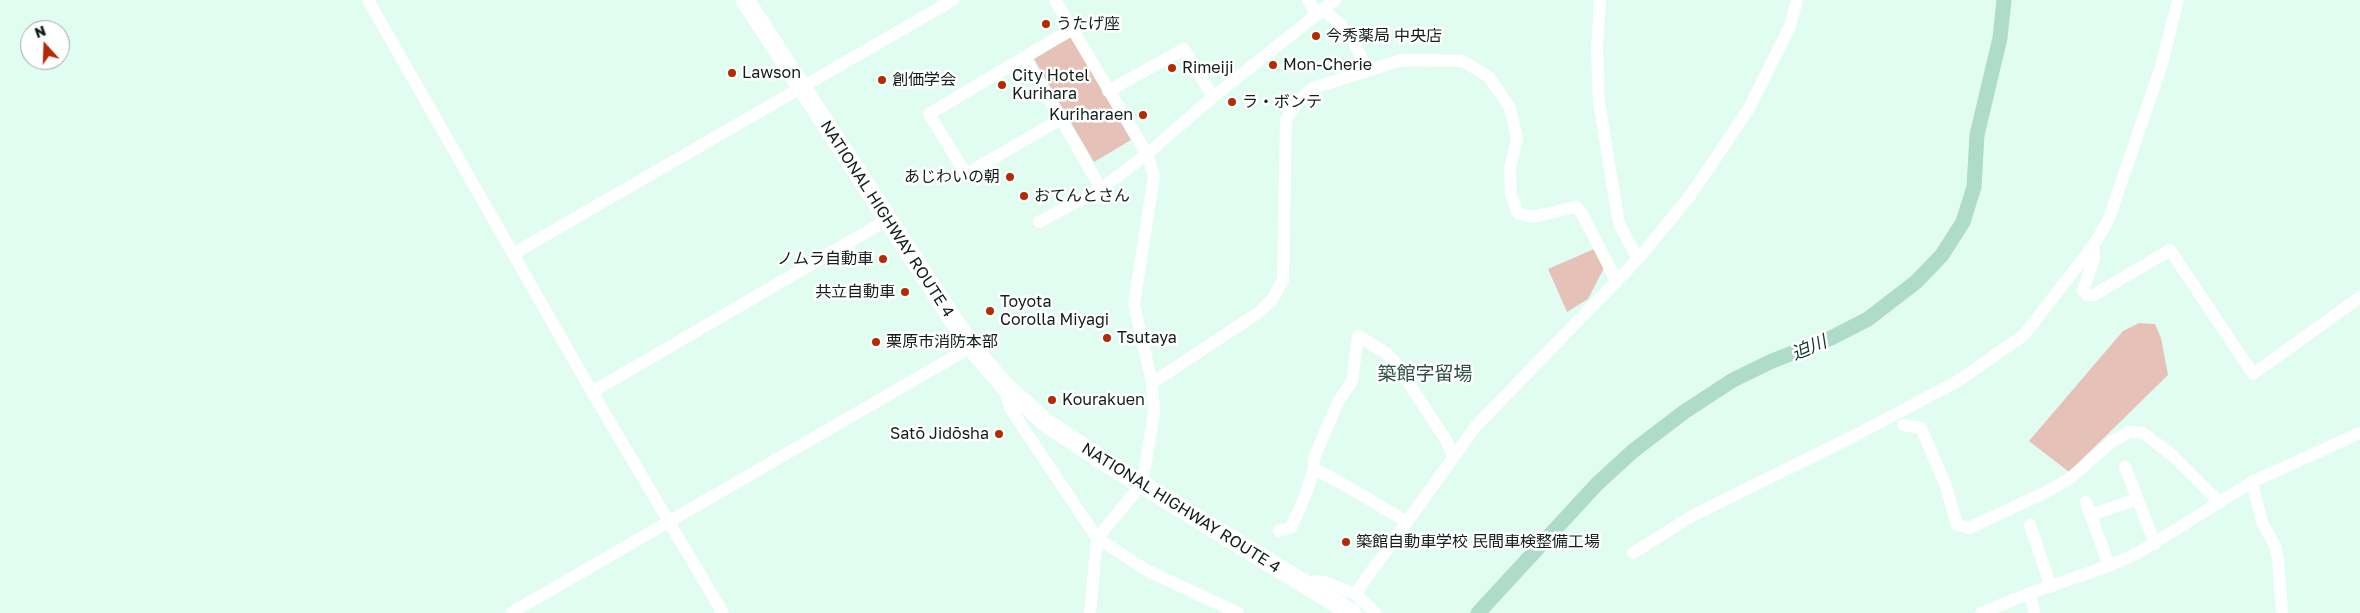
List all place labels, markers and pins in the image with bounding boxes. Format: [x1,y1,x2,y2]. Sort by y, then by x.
place label: うたげ座 [1056,14,1120,34]
marker: うたげ座 [1040,18,1052,30]
place label: 今秀薬局 中央店 [1326,26,1442,46]
marker: 今秀薬局 中央店 [1310,30,1322,42]
place label: Mon-Cherie [1283,55,1372,75]
place label: Rimeiji [1182,58,1233,78]
marker: Mon-Cherie [1267,59,1279,71]
marker: Rimeiji [1166,62,1178,74]
place label: Lawson [742,63,801,83]
place label: City Hotel Kurihara [1012,66,1089,104]
marker: Lawson [726,67,738,79]
place label: 創価学会 [892,70,956,90]
marker: 創価学会 [876,74,888,86]
marker: City Hotel Kurihara [996,79,1008,91]
place label: ラ・ボンテ [1242,92,1322,112]
marker: ラ・ボンテ [1226,96,1238,108]
place label: Kuriharaen [1049,105,1133,125]
marker: Kuriharaen [1137,109,1149,121]
place label: あじわいの朝 [904,167,1000,187]
marker: あじわいの朝 [1004,171,1016,183]
place label: おてんとさん [1034,186,1130,206]
marker: おてんとさん [1018,190,1030,202]
place label: ノムラ自動車 [777,249,873,269]
marker: ノムラ自動車 [877,253,889,265]
place label: 共立自動車 [815,282,895,302]
marker: 共立自動車 [899,286,911,298]
place label: Toyota Corolla Miyagi [1000,292,1109,330]
marker: Toyota Corolla Miyagi [984,305,996,317]
place label: Tsutaya [1117,328,1177,348]
place label: 栗原市消防本部 [886,332,998,352]
marker: Tsutaya [1101,332,1113,344]
marker: 栗原市消防本部 [870,336,882,348]
place label: Kourakuen [1062,390,1145,410]
marker: Kourakuen [1046,394,1058,406]
place label: Satō Jidōsha [890,424,989,444]
marker: Satō Jidōsha [993,428,1005,440]
place label: 築館自動車学校 民間車検整備工場 [1356,532,1600,552]
marker: 築館自動車学校 民間車検整備工場 [1340,536,1352,548]

